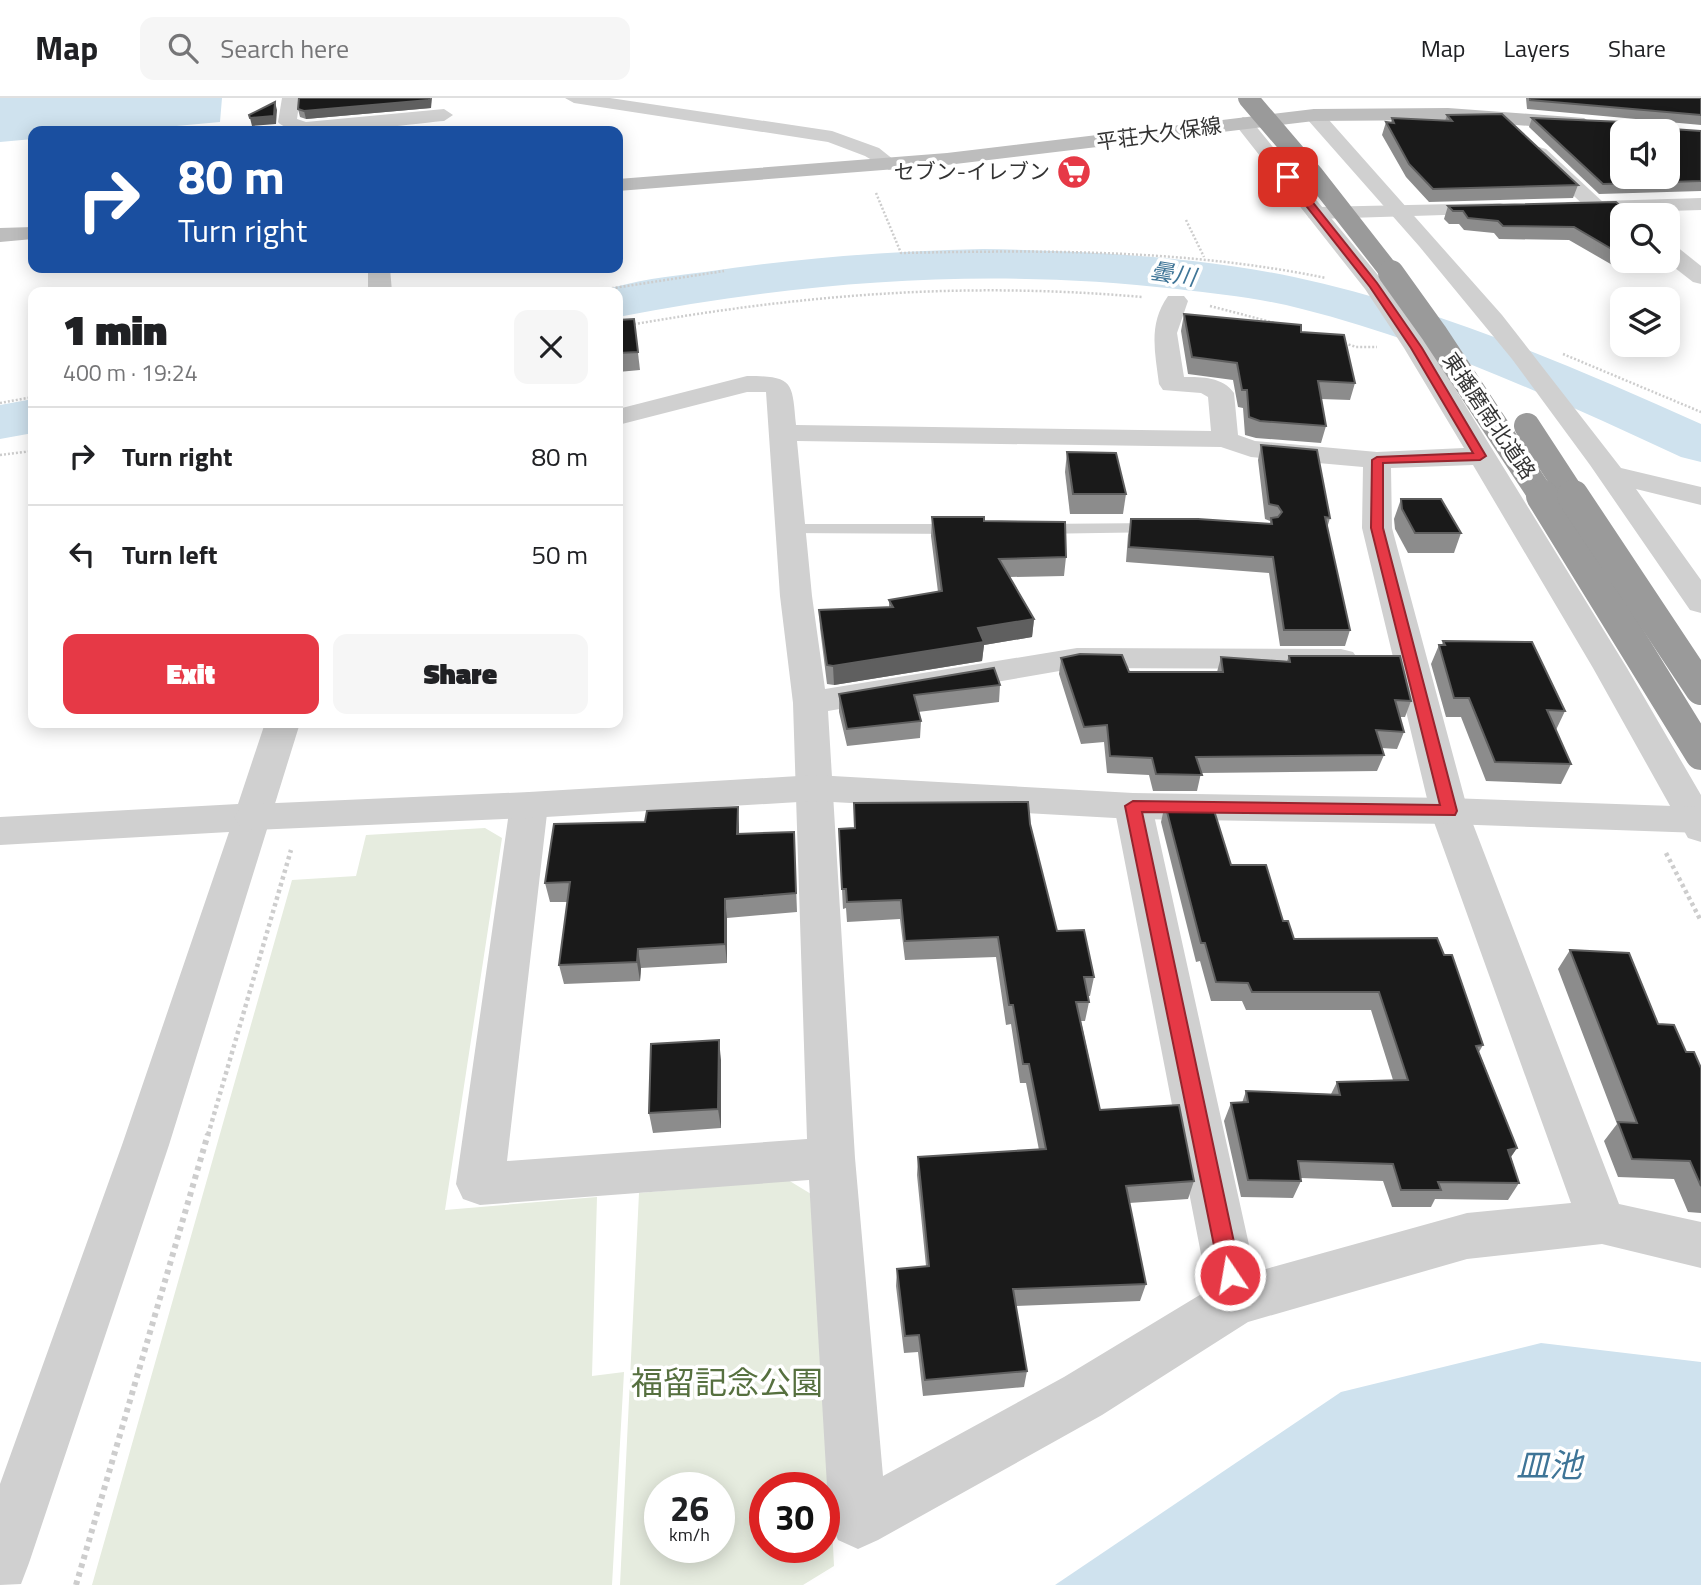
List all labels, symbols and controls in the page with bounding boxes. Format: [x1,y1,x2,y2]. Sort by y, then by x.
search box [140,17,630,80]
text: Map [35,23,98,73]
icon: search [164,29,202,67]
text: Search here [220,29,349,68]
text: Map [1421,30,1466,66]
text: Layers [1504,30,1570,66]
text: Share [1608,30,1666,66]
street label: 平荘大久保線 [1094,108,1223,158]
map controls [1610,119,1680,357]
button: sound [1610,119,1680,189]
text: 80 m [178,138,285,213]
pin [1258,147,1318,207]
supermarket icon: セブン-イレブン [1055,153,1093,191]
icon: right [63,154,154,245]
place label: セブン-イレブン [894,155,1050,187]
icon: arrive [1269,158,1307,196]
button: search [1610,203,1680,273]
text: Turn right [178,206,307,254]
water label: 曇川 [1148,253,1201,295]
button: layers [1610,287,1680,357]
text: 1 min [63,297,167,361]
button: close [514,310,588,384]
street label: 東播磨南北道路 [1435,346,1544,485]
text: 400 m · 19:24 [63,355,198,390]
icon: right [63,437,101,475]
text: Turn right [122,437,233,476]
text: 80 m [531,437,588,476]
icon: left [63,535,101,573]
text: Turn left [122,535,217,574]
text: 50 m [531,535,588,574]
button: Exit [63,634,319,714]
button: Share [333,634,588,714]
position arrow [1193,1238,1267,1312]
park label: 福留記念公園 [631,1358,823,1406]
water label: 皿池 [1516,1440,1585,1490]
speed limit sign: 30 [749,1472,840,1563]
text: 26 [670,1481,709,1535]
text: km/h [669,1521,710,1548]

